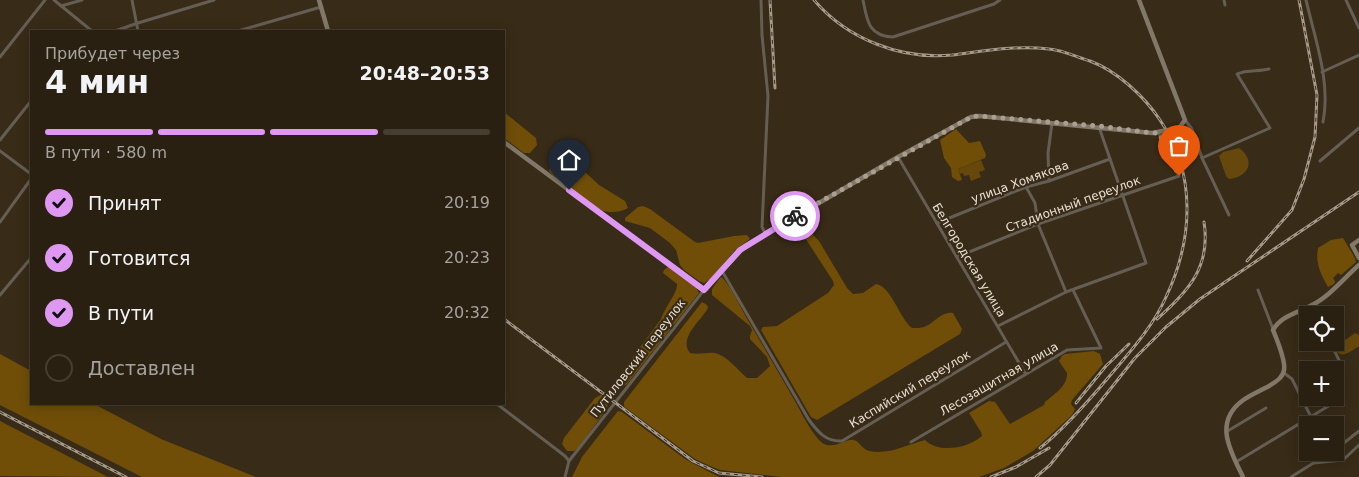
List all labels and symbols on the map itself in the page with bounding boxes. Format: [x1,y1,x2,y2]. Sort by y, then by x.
pin [1158,125,1200,176]
pin [548,139,590,190]
street label: улица Хомякова [969,158,1071,206]
street label: Стадионный переулок [1004,173,1142,235]
courier [770,191,820,241]
street label: Белгородская улица [929,200,1009,320]
street label: Путиловский переулок [588,296,688,420]
street label: Лесозащитная улица [937,339,1061,419]
street label: Каспийский переулок [847,347,973,431]

